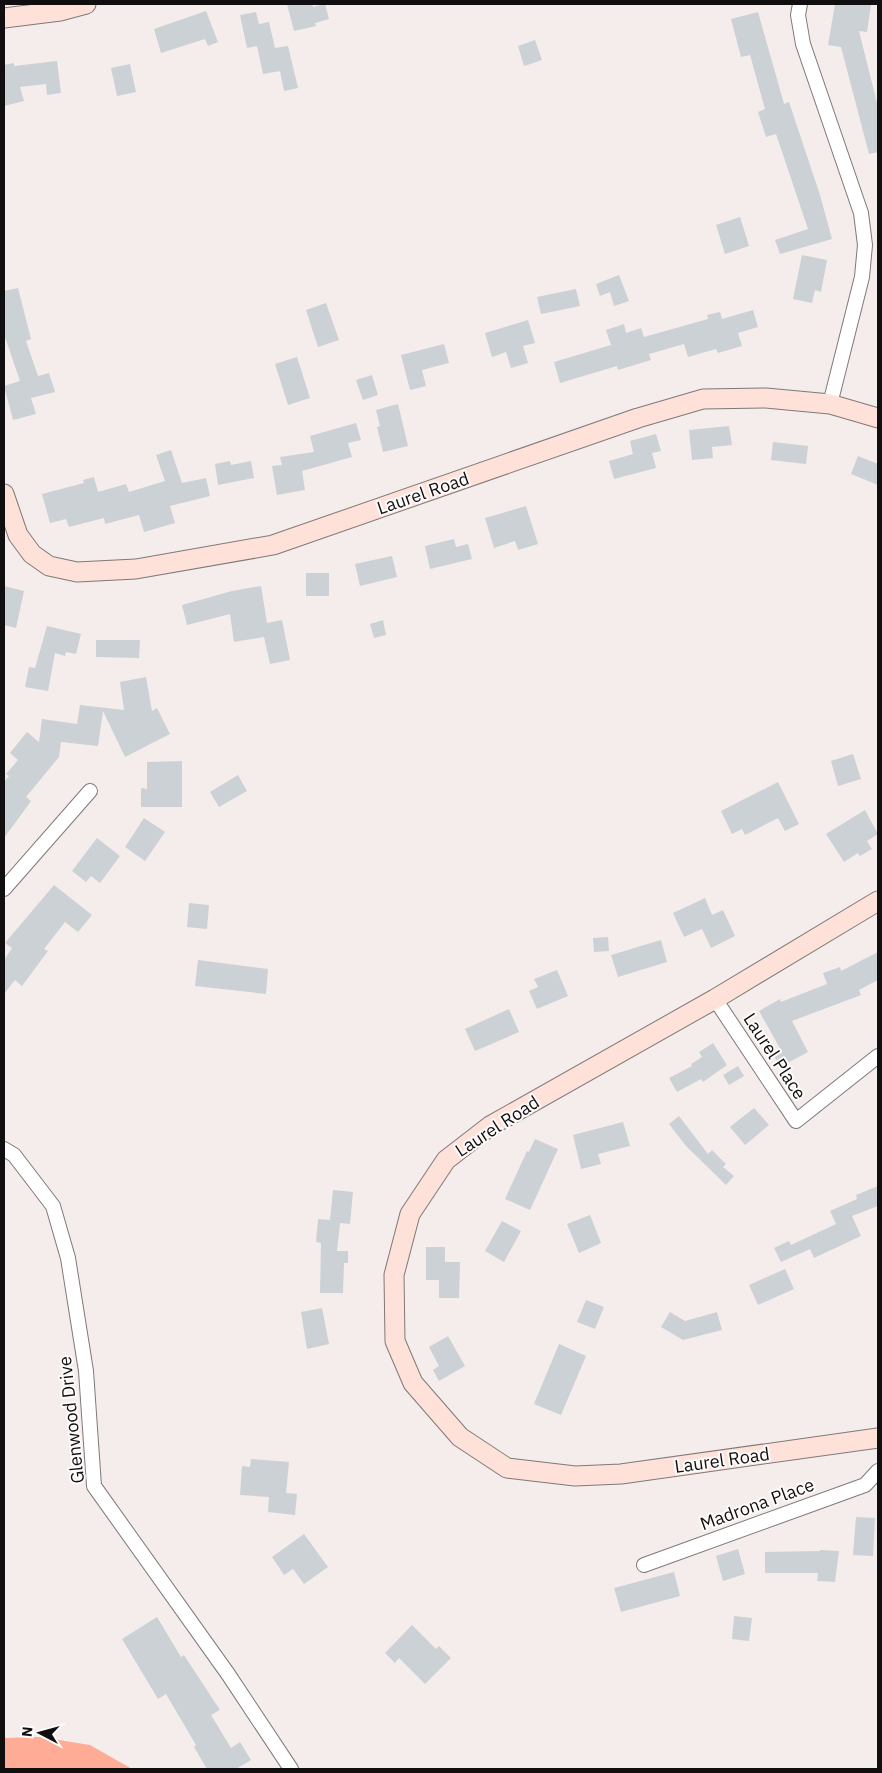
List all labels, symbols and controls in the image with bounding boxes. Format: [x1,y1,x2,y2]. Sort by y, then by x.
street label: Laurel Road [374,467,472,519]
street label: Laurel Place [738,1008,812,1104]
street label: Laurel Road [451,1090,543,1162]
street label: Glenwood Drive [53,1355,89,1485]
street label: Laurel Road [673,1442,771,1478]
street label: Madrona Place [697,1473,817,1535]
north arrow [15,1708,65,1758]
text: N [18,1726,37,1738]

